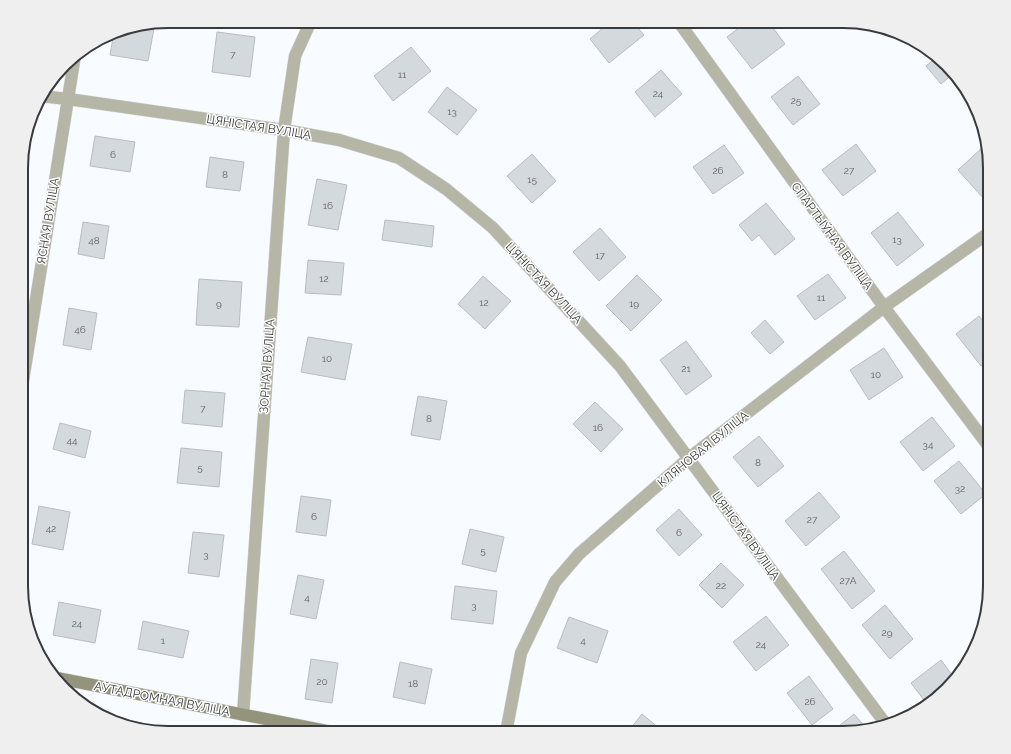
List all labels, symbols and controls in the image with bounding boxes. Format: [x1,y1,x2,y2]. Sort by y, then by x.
house number: 7 [230,49,236,60]
house number: 11 [398,69,407,80]
house number: 24 [653,88,664,99]
house number: 25 [791,95,802,106]
house number: 13 [447,106,457,117]
street label: ЦЯНІСТАЯ ВУЛІЦА [206,112,312,142]
house number: 6 [110,149,116,160]
house number: 26 [712,165,724,176]
house number: 27 [844,165,855,176]
house number: 8 [222,169,228,180]
house number: 15 [527,174,537,185]
street label: ЯСНАЯ ВУЛІЦА [34,177,62,265]
street label: СПАРТЫЎНАЯ ВУЛІЦА [788,180,876,292]
house number: 16 [323,200,333,211]
house number: 13 [892,234,902,245]
house number: 48 [88,235,100,246]
street label: ЦЯНІСТАЯ ВУЛІЦА [503,240,585,326]
house number: 17 [595,250,605,261]
house number: 12 [319,273,329,284]
house number: 11 [817,292,826,303]
house number: 12 [479,297,489,308]
house number: 9 [216,298,222,309]
house number: 19 [629,298,639,309]
street label: ЗОРНАЯ ВУЛІЦА [257,318,277,414]
house number: 46 [74,324,86,335]
house number: 10 [322,353,332,364]
house number: 21 [681,363,691,374]
house number: 10 [871,369,881,380]
house number: 7 [200,403,206,414]
street label: КЛЯНОВАЯ ВУЛІЦА [655,408,751,490]
house number: 8 [426,413,432,424]
house number: 16 [593,422,603,433]
house number: 44 [67,435,78,446]
house number: 34 [923,439,934,450]
house number: 8 [755,457,761,468]
house number: 5 [197,462,203,473]
house number: 32 [955,483,965,494]
street label: ЦЯНІСТАЯ ВУЛІЦА [709,489,783,583]
house number: 6 [311,511,317,522]
house number: 27 [807,514,818,525]
house number: 42 [46,523,56,534]
house number: 6 [676,527,682,538]
house number: 5 [480,545,486,556]
house number: 3 [203,549,209,560]
house number: 27А [840,575,857,586]
house number: 22 [716,580,726,591]
house number: 4 [304,592,310,603]
house number: 3 [471,600,477,611]
house number: 24 [72,618,83,629]
house number: 29 [881,627,893,638]
house number: 1 [161,635,166,646]
house number: 4 [580,635,586,646]
house number: 24 [756,639,767,650]
house number: 20 [316,676,328,687]
house number: 18 [408,678,418,689]
street label: АЎТАДРОМНАЯ ВУЛІЦА [93,679,231,719]
house number: 26 [804,696,816,707]

